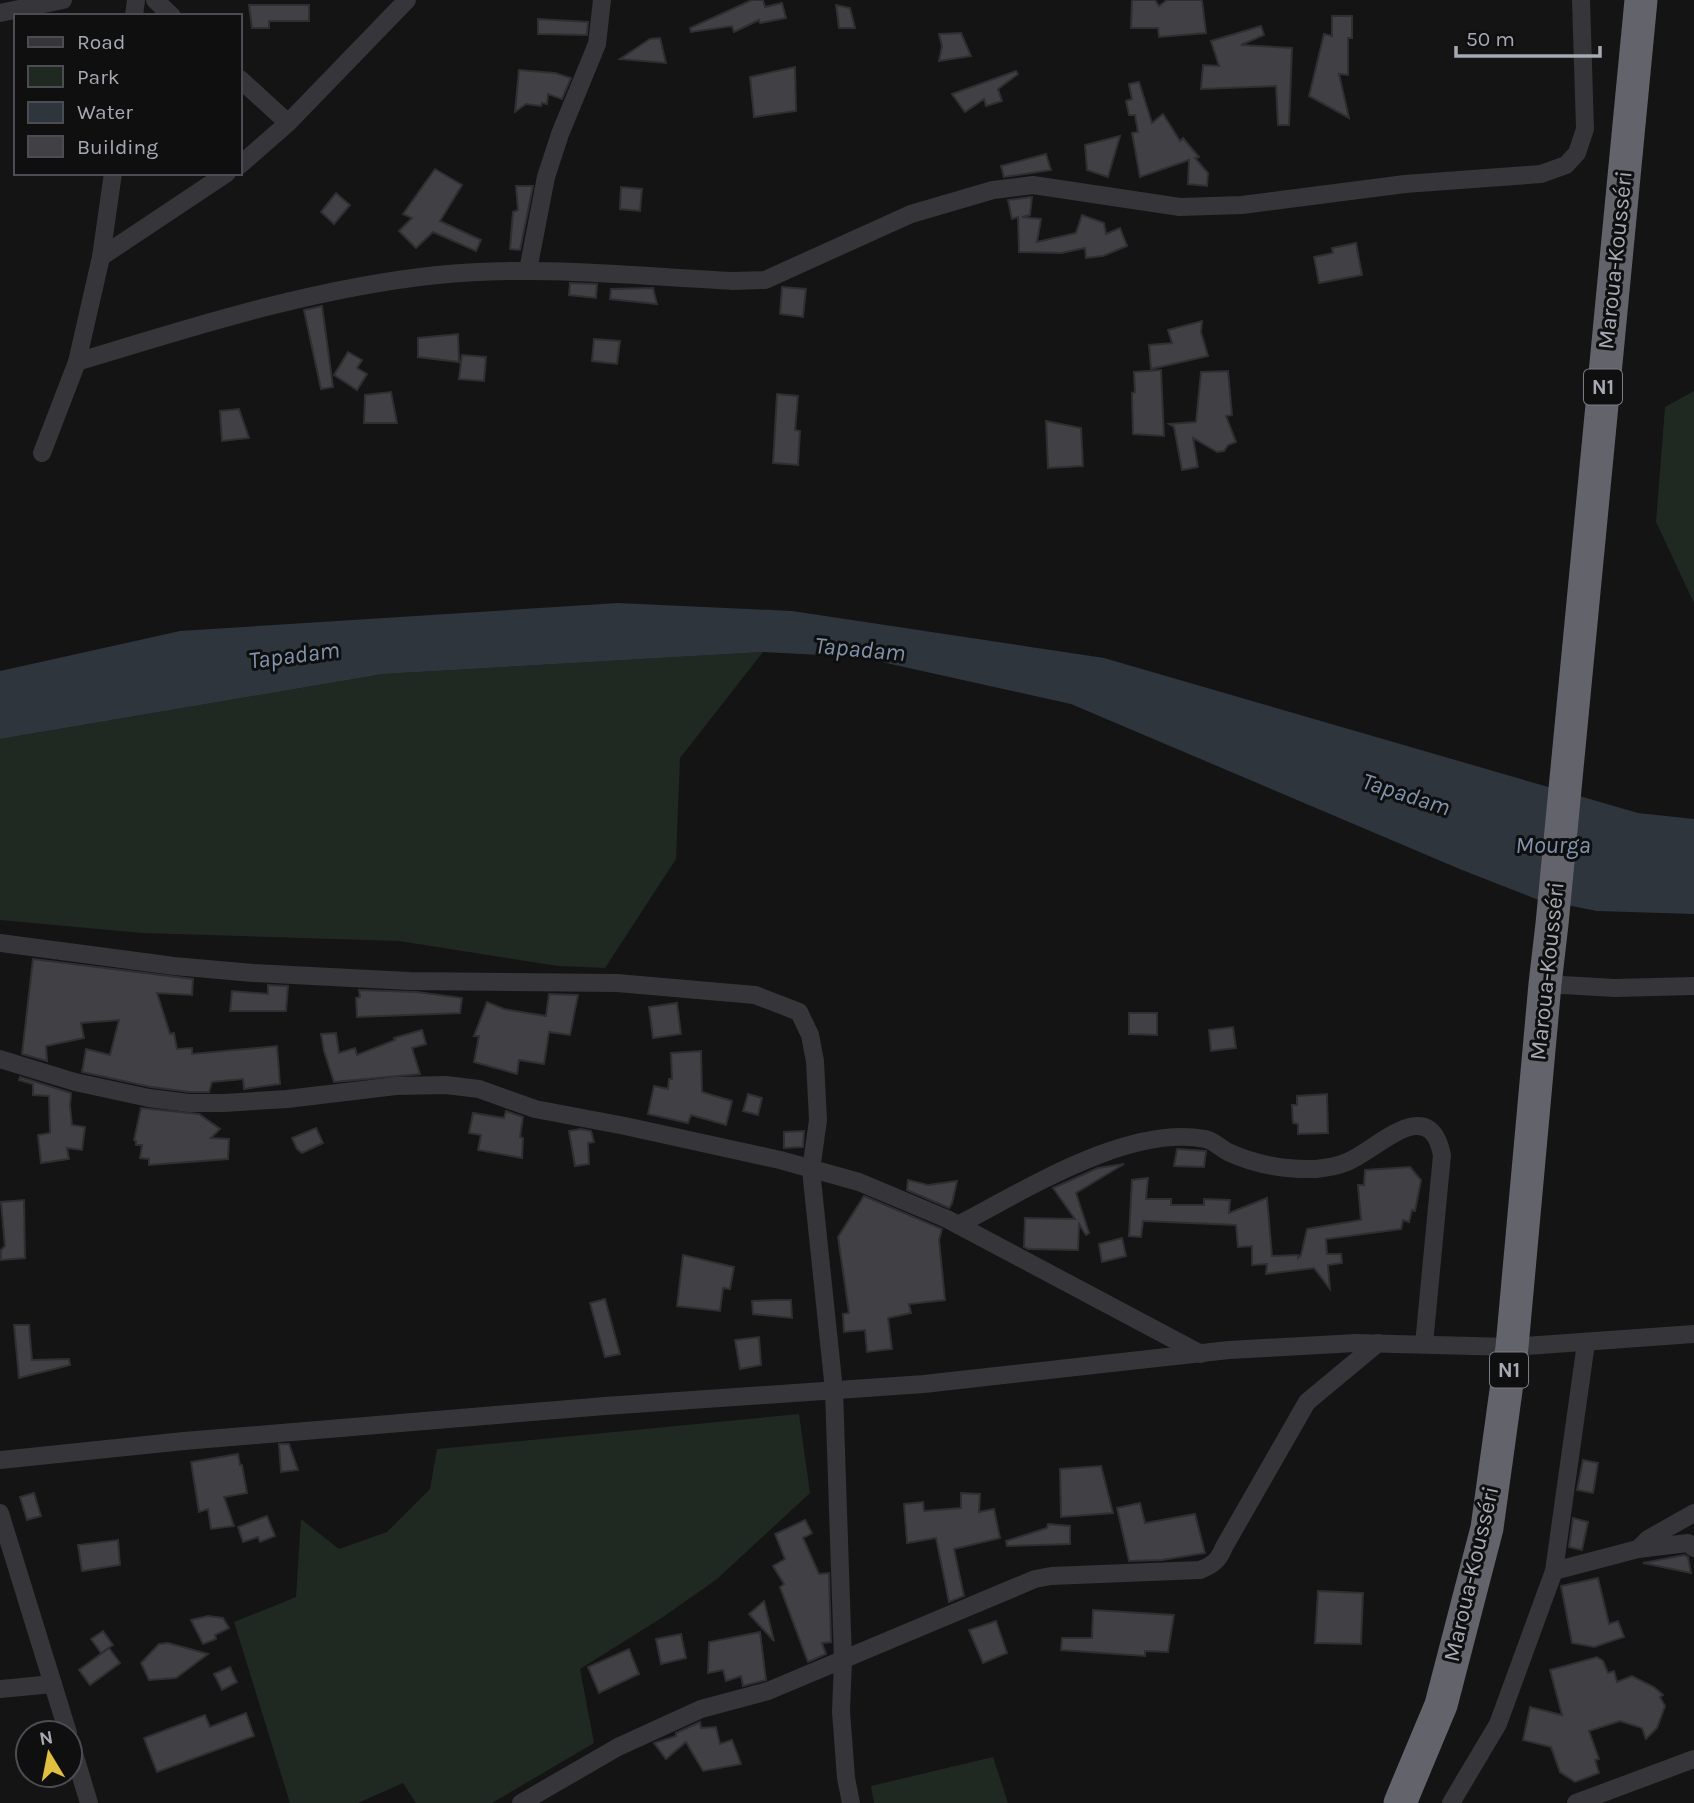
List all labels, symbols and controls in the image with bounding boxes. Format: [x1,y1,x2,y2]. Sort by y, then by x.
legend [14,14,242,175]
scale bar [1456,14,1600,58]
text: 50 m [1466,27,1515,51]
text: Road [77,30,125,54]
text: Park [77,65,120,89]
text: Water [77,100,133,124]
text: Building [77,135,158,159]
street label: Maroua-Kousséri [1592,169,1638,351]
road number: N1 [1584,370,1622,404]
water label: Tapadam [813,631,907,667]
water label: Tapadam [247,636,341,674]
water label: Tapadam [1358,767,1454,821]
water label: Mourga [1515,831,1591,859]
street label: Maroua-Kousséri [1524,880,1570,1062]
road number: N1 [1490,1352,1528,1388]
street label: Maroua-Kousséri [1438,1484,1504,1664]
north arrow [14,1719,84,1789]
text: N [38,1726,55,1750]

